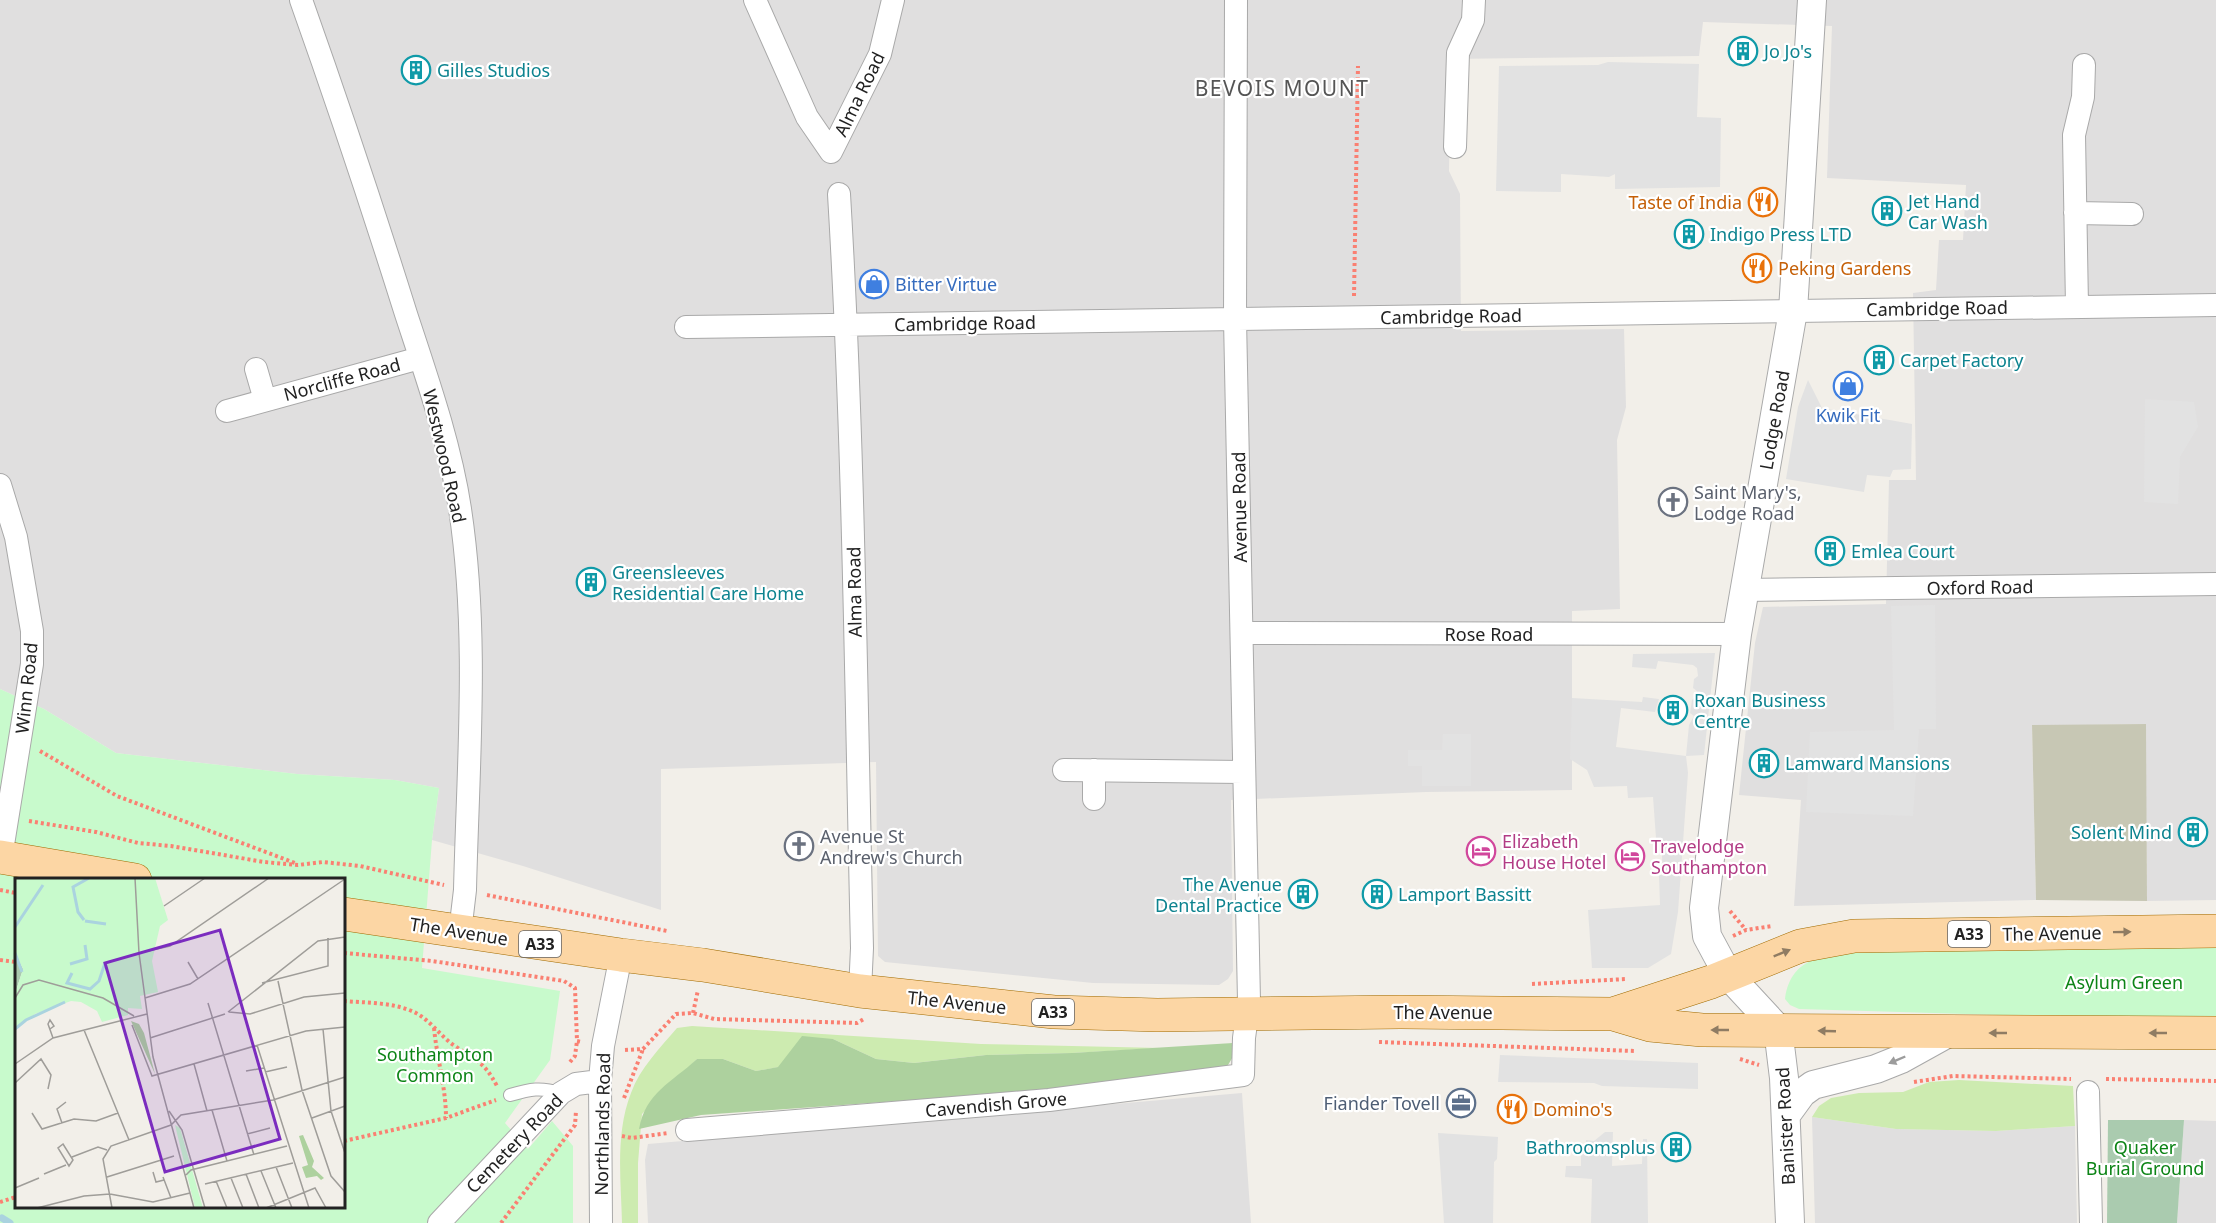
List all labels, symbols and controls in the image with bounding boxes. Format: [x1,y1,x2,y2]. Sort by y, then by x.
building icon: Jo Jo's [1727,35,1759,67]
place label: Jo Jo's [1762,39,1812,63]
street label: Alma Road [828,48,890,140]
building icon: Gilles Studios [400,54,432,86]
place label: Gilles Studios [437,58,550,82]
district label: BEVOIS MOUNT [1195,74,1369,102]
restaurant icon: Taste of India [1747,186,1779,218]
place label: Jet Hand Car Wash [1906,189,1988,234]
place label: Taste of India [1629,190,1742,214]
building icon: Jet Hand Car Wash [1871,195,1903,227]
building icon: Indigo Press LTD [1673,218,1705,250]
place label: Indigo Press LTD [1710,222,1852,246]
restaurant icon: Peking Gardens [1741,252,1773,284]
place label: Peking Gardens [1778,256,1911,280]
shop icon: Bitter Virtue [858,268,890,300]
place label: Bitter Virtue [895,272,997,296]
street label: Cambridge Road [1866,295,2008,321]
street label: Cambridge Road [1380,303,1522,329]
street label: Cambridge Road [894,310,1036,336]
building icon: Carpet Factory [1863,344,1895,376]
place label: Carpet Factory [1900,348,2024,372]
street label: Norcliffe Road [281,352,403,406]
street label: Lodge Road [1753,368,1795,472]
shop icon: Kwik Fit [1832,370,1864,402]
street label: Westwood Road [418,387,472,525]
place label: Kwik Fit [1816,403,1881,427]
street label: Avenue Road [1226,451,1252,563]
place label: Saint Mary's, Lodge Road [1694,480,1802,525]
church icon: Saint Mary's, Lodge Road [1657,486,1689,518]
building icon: Emlea Court [1814,535,1846,567]
place label: Emlea Court [1851,539,1955,563]
street label: Alma Road [841,546,867,638]
place label: Greensleeves Residential Care Home [612,560,804,605]
building icon: Greensleeves Residential Care Home [575,566,607,598]
street label: Oxford Road [1926,574,2034,600]
street label: Rose Road [1445,622,1533,646]
street label: Winn Road [9,641,43,735]
place label: Roxan Business Centre [1694,688,1826,733]
building icon: Roxan Business Centre [1657,694,1689,726]
building icon: Lamward Mansions [1748,747,1780,779]
place label: Lamward Mansions [1785,751,1950,775]
building icon: Solent Mind [2177,816,2209,848]
place label: Solent Mind [2071,820,2172,844]
place label: Avenue St Andrew's Church [820,824,963,869]
place label: Elizabeth House Hotel [1502,829,1606,874]
church icon: Avenue St Andrew's Church [783,830,815,862]
place label: Travelodge Southampton [1651,834,1767,879]
hotel icon: Elizabeth House Hotel [1465,835,1497,867]
hotel icon: Travelodge Southampton [1614,840,1646,872]
place label: The Avenue Dental Practice [1155,872,1282,917]
inset map [15,878,345,1208]
building icon: The Avenue Dental Practice [1287,878,1319,910]
building icon: Lamport Bassitt [1361,878,1393,910]
place label: Lamport Bassitt [1398,882,1532,906]
street label: The Avenue [408,911,510,951]
street label: The Avenue [2002,920,2102,946]
road number: A33 [1948,921,1990,947]
one-way arrow [2113,927,2132,937]
road number: A33 [519,931,561,957]
one-way arrow [1774,948,1792,958]
park label: Asylum Green [2065,970,2183,994]
street label: The Avenue [906,985,1008,1019]
road number: A33 [1032,999,1074,1025]
street label: The Avenue [1393,1000,1493,1024]
one-way arrow [1710,1025,1729,1035]
one-way arrow [1817,1026,1836,1035]
one-way arrow [1989,1028,2008,1038]
one-way arrow [2148,1028,2167,1038]
park label: Southampton Common [377,1042,493,1087]
street label: Northlands Road [589,1052,615,1196]
one-way arrow [1887,1055,1905,1065]
street label: Banister Road [1770,1066,1800,1186]
street label: Cavendish Grove [924,1086,1068,1122]
office icon: Fiander Tovell [1445,1087,1477,1119]
street label: Cemetery Road [460,1088,568,1198]
place label: Fiander Tovell [1324,1091,1440,1115]
restaurant icon: Domino's [1496,1093,1528,1125]
place label: Domino's [1533,1097,1612,1121]
building icon: Bathroomsplus [1660,1131,1692,1163]
place label: Bathroomsplus [1526,1135,1655,1159]
park label: Quaker Burial Ground [2086,1135,2204,1180]

